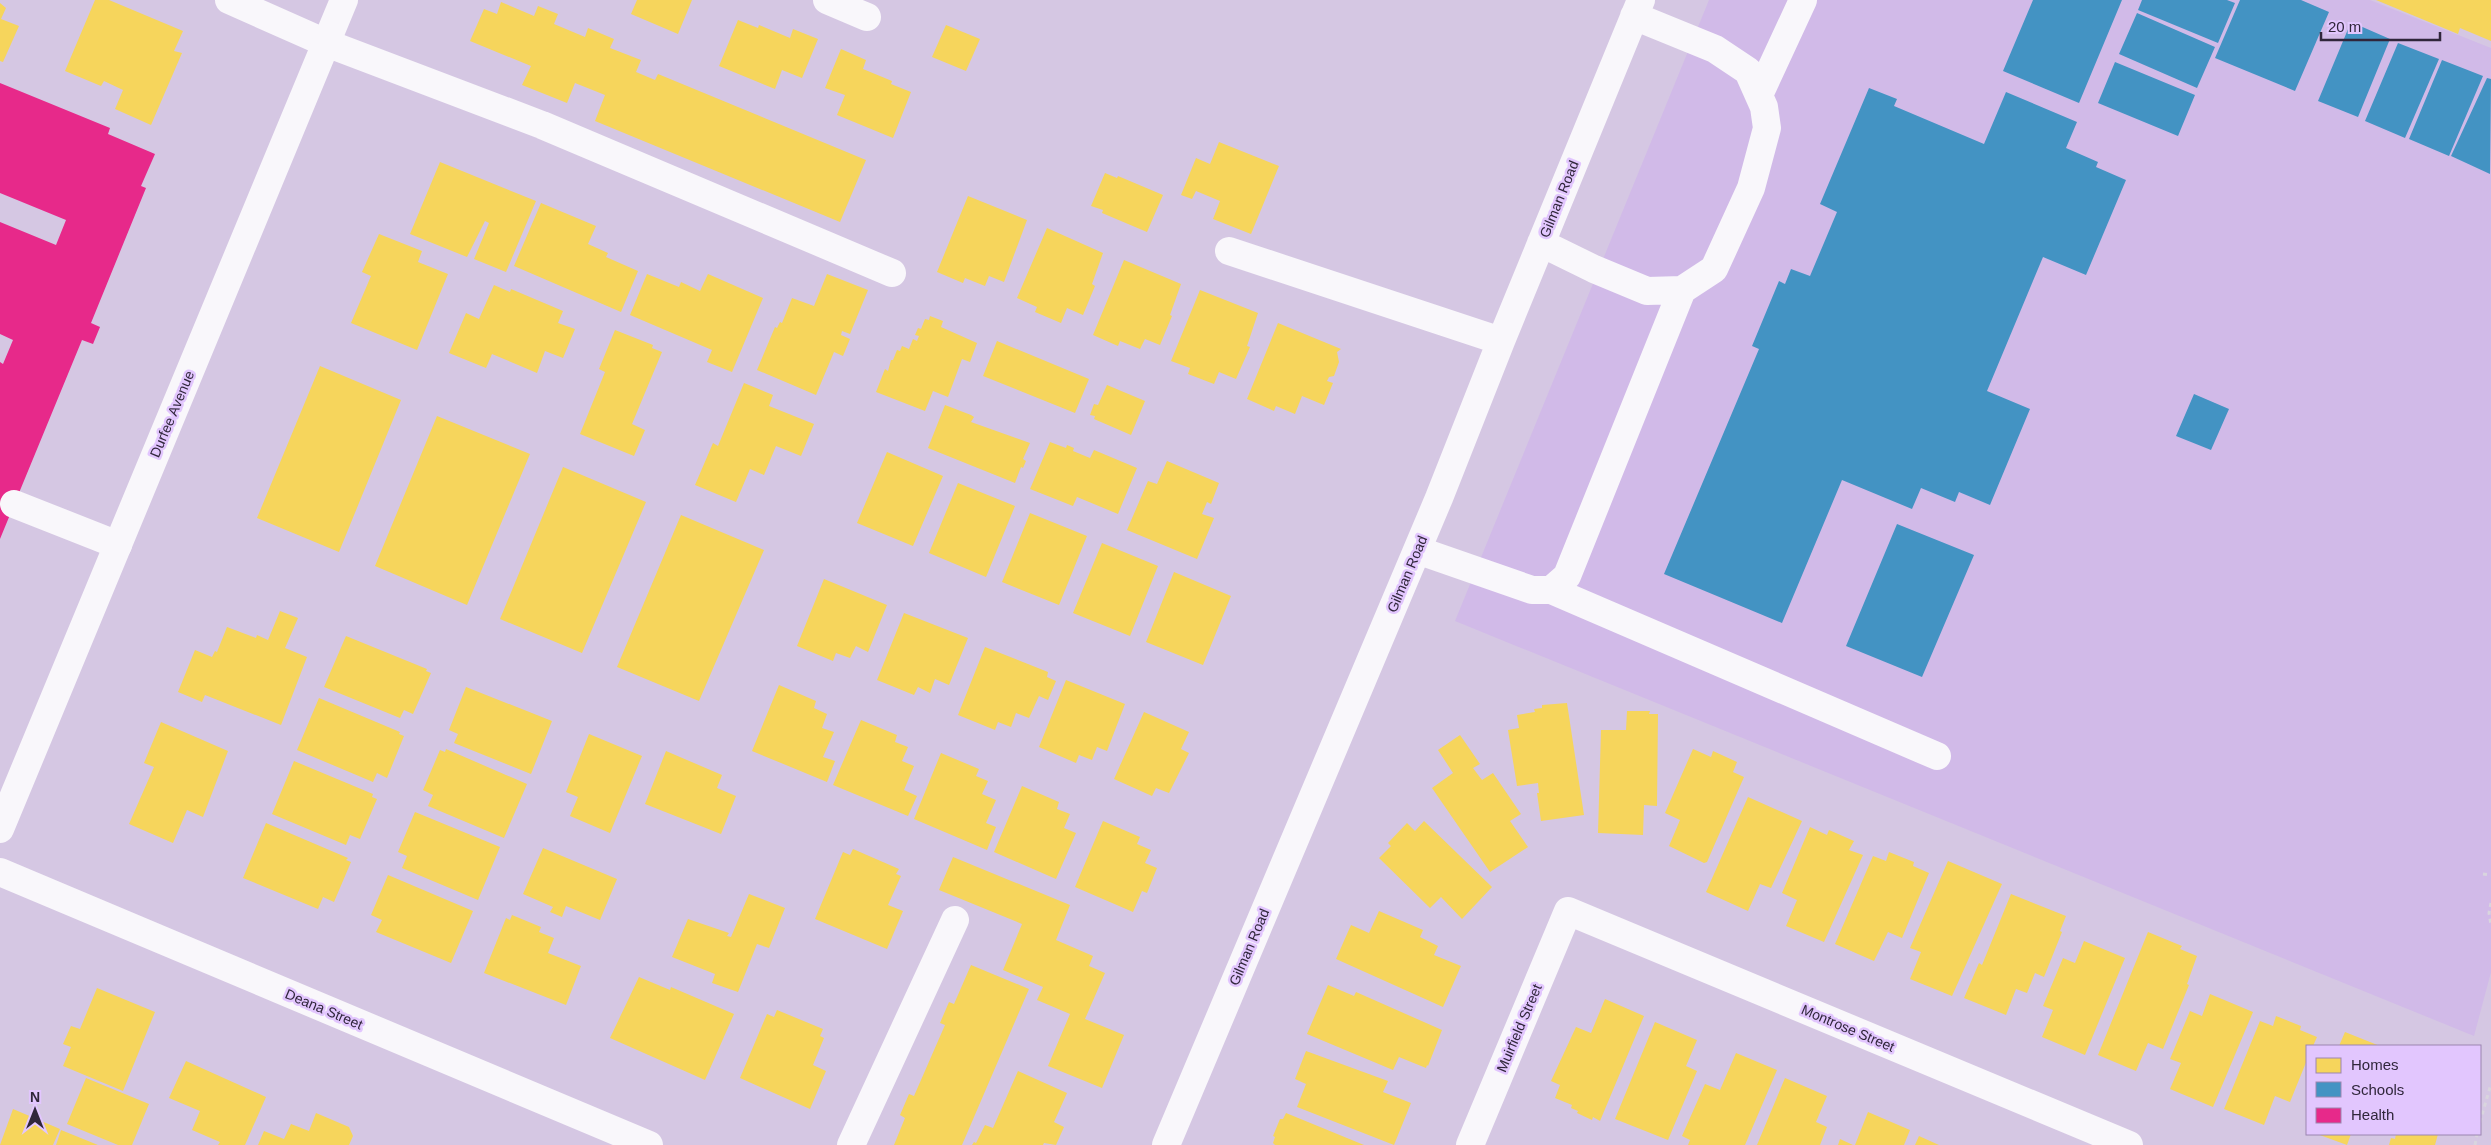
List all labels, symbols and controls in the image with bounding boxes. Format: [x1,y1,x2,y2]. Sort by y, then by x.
scale bar [2321,10,2440,42]
text: 20 m [2328,18,2361,35]
street label: Gilman Road [1536,158,1582,240]
street label: Durfee Avenue [147,368,197,460]
street label: Gilman Road [1384,533,1430,615]
street label: Gilman Road [1226,906,1272,988]
street label: Muirfield Street [1493,981,1545,1074]
street label: Deana Street [283,986,365,1033]
street label: Montrose Street [1799,1001,1897,1055]
legend [2306,1045,2481,1135]
text: Homes [2351,1056,2399,1073]
text: Schools [2351,1081,2404,1098]
north arrow [10,1085,60,1135]
text: N [30,1089,40,1105]
text: Health [2351,1106,2394,1123]

